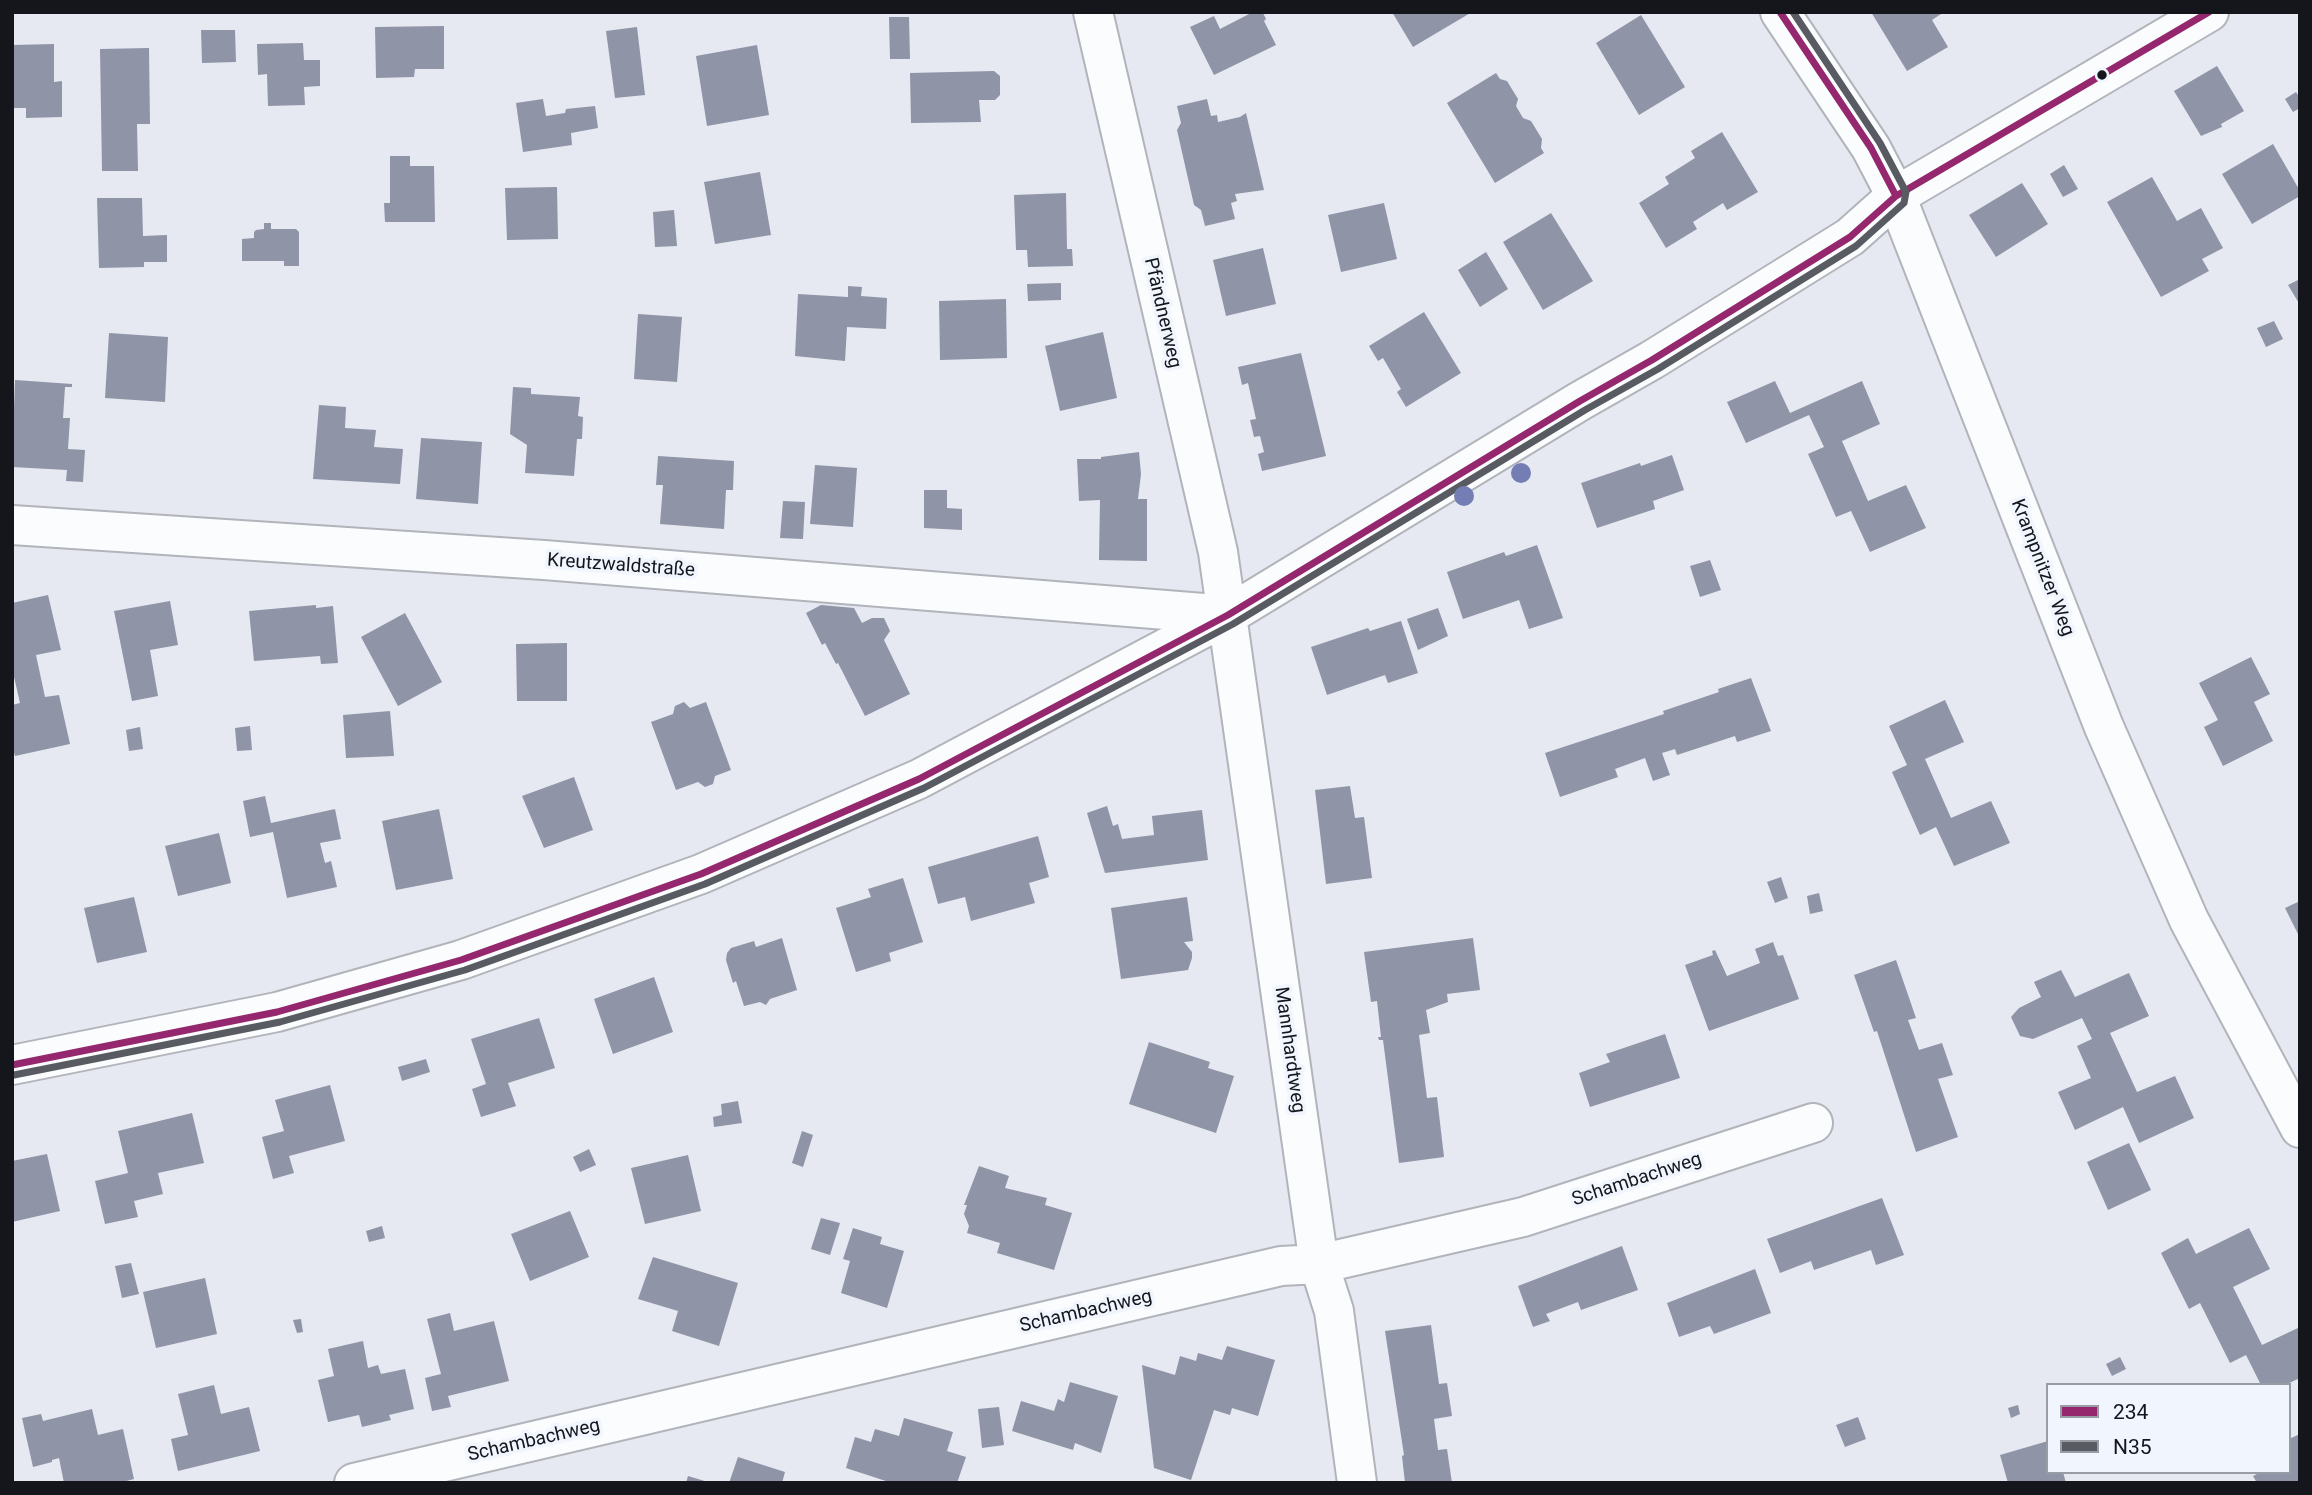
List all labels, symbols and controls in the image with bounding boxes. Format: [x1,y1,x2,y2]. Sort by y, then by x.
unlabelled marker [2095,68,2109,82]
street label: Pfändnerweg [1138,256,1186,370]
street label: Krampnitzer Weg [2005,496,2079,640]
street label: Kreutzwaldstraße [546,549,696,583]
street label: Mannhardtweg [1269,986,1309,1114]
street label: Schambachweg [1569,1148,1705,1212]
street label: Schambachweg [1018,1286,1154,1338]
legend [2046,1383,2291,1474]
text: 234 [2113,1400,2148,1424]
street label: Schambachweg [466,1415,602,1467]
text: N35 [2113,1435,2152,1459]

